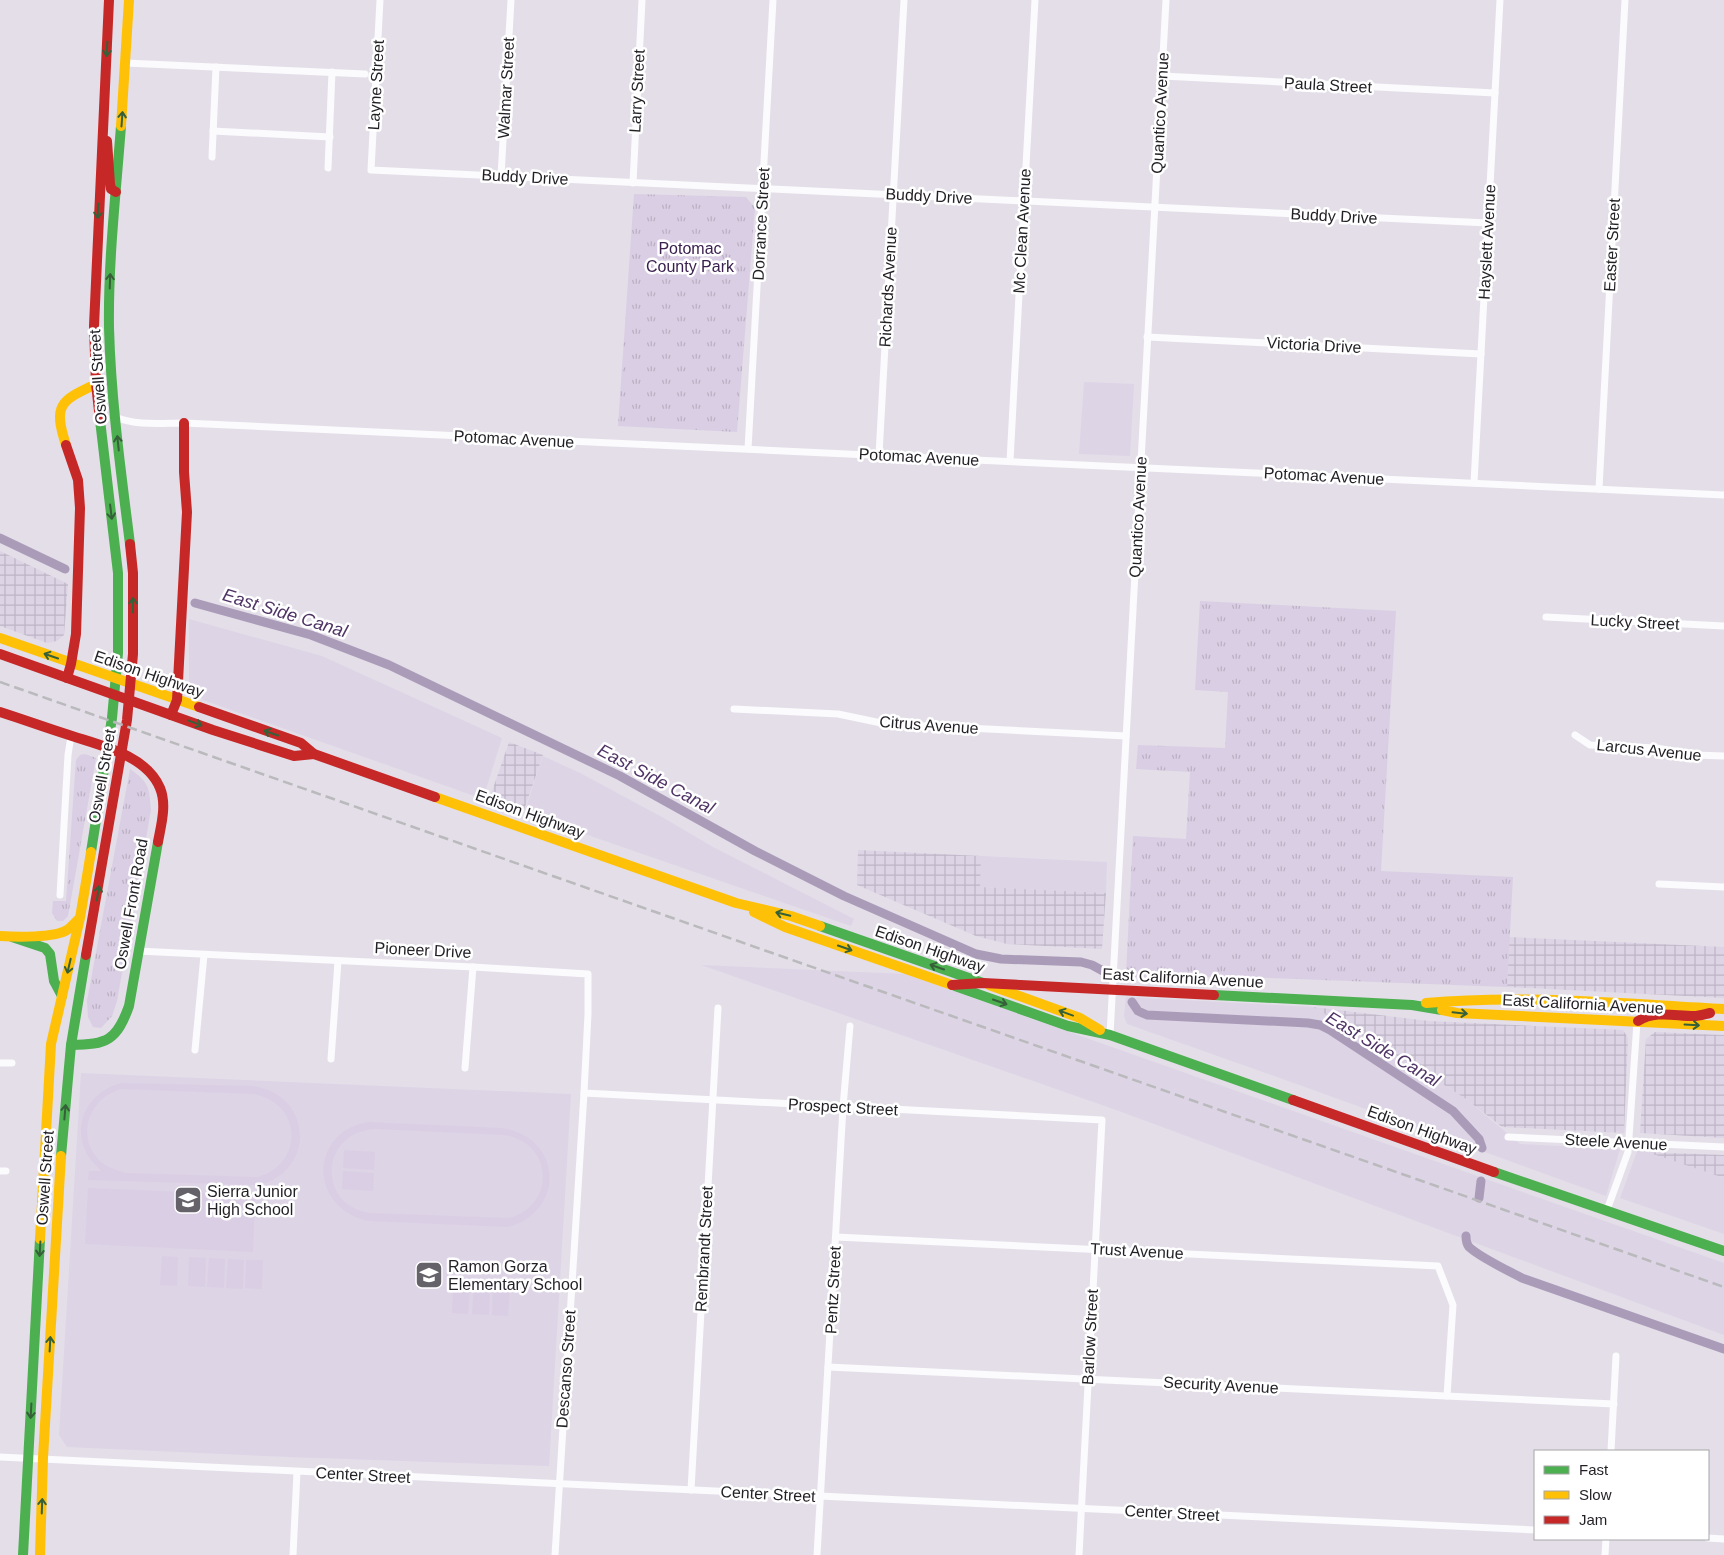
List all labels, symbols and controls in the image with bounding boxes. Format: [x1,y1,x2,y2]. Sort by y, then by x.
street label: Walmar Street [495,36,517,139]
street label: Layne Street [365,39,387,131]
one-way arrow [102,40,111,56]
street label: Larry Street [626,48,648,133]
street label: Quantico Avenue [1148,52,1172,174]
street label: Paula Street [1284,74,1373,96]
one-way arrow [117,111,127,127]
street label: Buddy Drive [481,166,569,188]
street label: Dorrance Street [750,167,772,281]
street label: Mc Clean Avenue [1010,168,1034,294]
street label: Hayslett Avenue [1475,184,1499,300]
street label: Buddy Drive [885,185,973,207]
street label: Easter Street [1601,197,1623,292]
one-way arrow [94,203,103,219]
street label: Buddy Drive [1290,205,1378,227]
street label: Richards Avenue [876,226,900,348]
park label: Potomac County Park [646,240,735,275]
one-way arrow [105,273,115,290]
street label: Oswell Street [86,328,110,425]
street label: Victoria Drive [1266,334,1362,356]
street label: Potomac Avenue [453,427,575,451]
one-way arrow [113,436,123,452]
street label: Potomac Avenue [858,445,980,469]
street label: Quantico Avenue [1126,456,1150,578]
street label: Potomac Avenue [1263,464,1385,488]
one-way arrow [106,504,116,520]
water label: East Side Canal [220,585,351,642]
one-way arrow [128,597,138,614]
street label: Lucky Street [1590,611,1680,633]
street label: Edison Highway [92,647,206,701]
one-way arrow [44,651,60,660]
street label: Citrus Avenue [879,713,979,737]
one-way arrow [186,719,202,728]
street label: Oswell Street [85,727,119,824]
one-way arrow [264,728,279,737]
street label: Larcus Avenue [1596,736,1702,764]
water label: East Side Canal [594,740,719,819]
street label: Edison Highway [473,786,587,842]
street label: Oswell Front Road [111,837,151,971]
one-way arrow [93,885,103,901]
one-way arrow [775,909,791,918]
street label: Edison Highway [873,922,987,976]
street label: Pioneer Drive [374,939,472,961]
one-way arrow [837,944,853,953]
one-way arrow [64,957,73,973]
one-way arrow [929,962,945,971]
street label: East California Avenue [1102,965,1264,991]
street label: East California Avenue [1502,991,1664,1017]
one-way arrow [991,998,1007,1007]
water label: East Side Canal [1323,1007,1444,1091]
one-way arrow [1059,1008,1075,1017]
one-way arrow [1452,1008,1468,1018]
one-way arrow [1684,1020,1700,1029]
street label: Prospect Street [787,1096,899,1118]
street label: Edison Highway [1365,1102,1479,1158]
one-way arrow [60,1104,70,1120]
street label: Oswell Street [33,1129,57,1226]
street label: Steele Avenue [1564,1131,1668,1153]
place label: Sierra Junior High School [207,1183,298,1218]
school or university icon: Sierra Junior High School [173,1185,203,1215]
street label: Rembrandt Street [692,1185,716,1312]
one-way arrow [35,1240,44,1256]
street label: Trust Avenue [1090,1240,1184,1262]
street label: Pentz Street [822,1245,844,1334]
place label: Ramon Gorza Elementary School [448,1258,582,1293]
school or university icon: Ramon Gorza Elementary School [414,1260,444,1290]
street label: Barlow Street [1079,1288,1101,1385]
street label: Descanso Street [553,1309,579,1429]
one-way arrow [45,1336,54,1352]
street label: Security Avenue [1163,1373,1279,1397]
one-way arrow [26,1403,35,1419]
legend [1534,1450,1709,1540]
text: Fast [1579,1461,1609,1478]
street label: Center Street [315,1464,412,1486]
street label: Center Street [720,1483,817,1505]
text: Slow [1579,1486,1612,1503]
one-way arrow [37,1499,47,1515]
street label: Center Street [1124,1502,1221,1524]
text: Jam [1579,1511,1607,1528]

